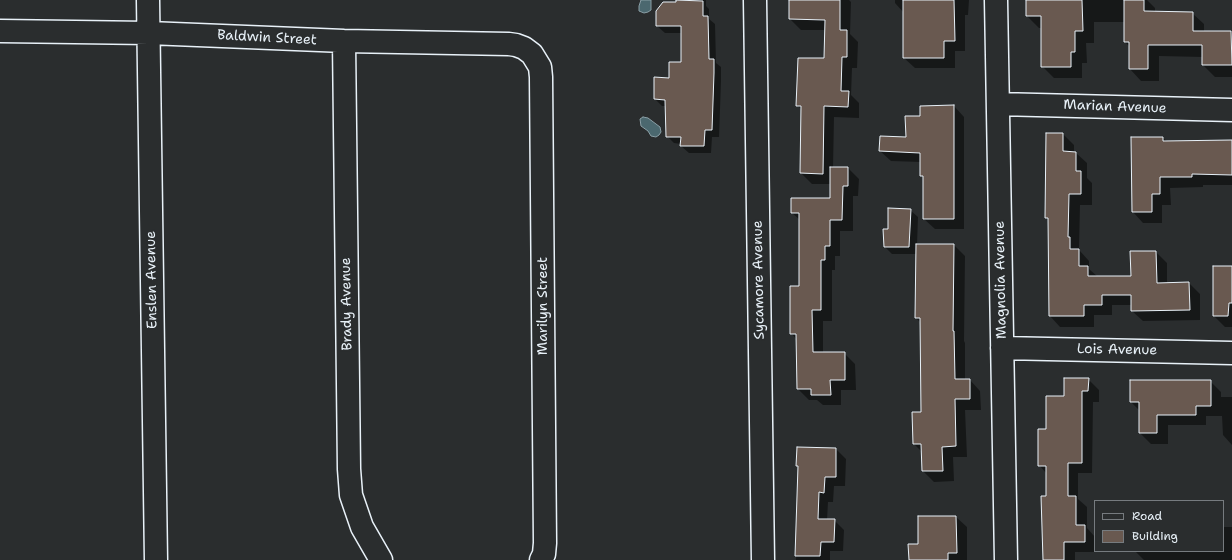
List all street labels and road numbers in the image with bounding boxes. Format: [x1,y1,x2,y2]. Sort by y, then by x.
street label: Baldwin Street [217,27,317,49]
street label: Marian Avenue [1063,97,1167,117]
street label: Sycamore Avenue [750,220,768,340]
street label: Magnolia Avenue [992,221,1010,339]
street label: Enslen Avenue [143,231,161,329]
street label: Brady Avenue [338,257,356,351]
street label: Marilyn Street [535,257,551,355]
street label: Lois Avenue [1077,341,1157,359]

